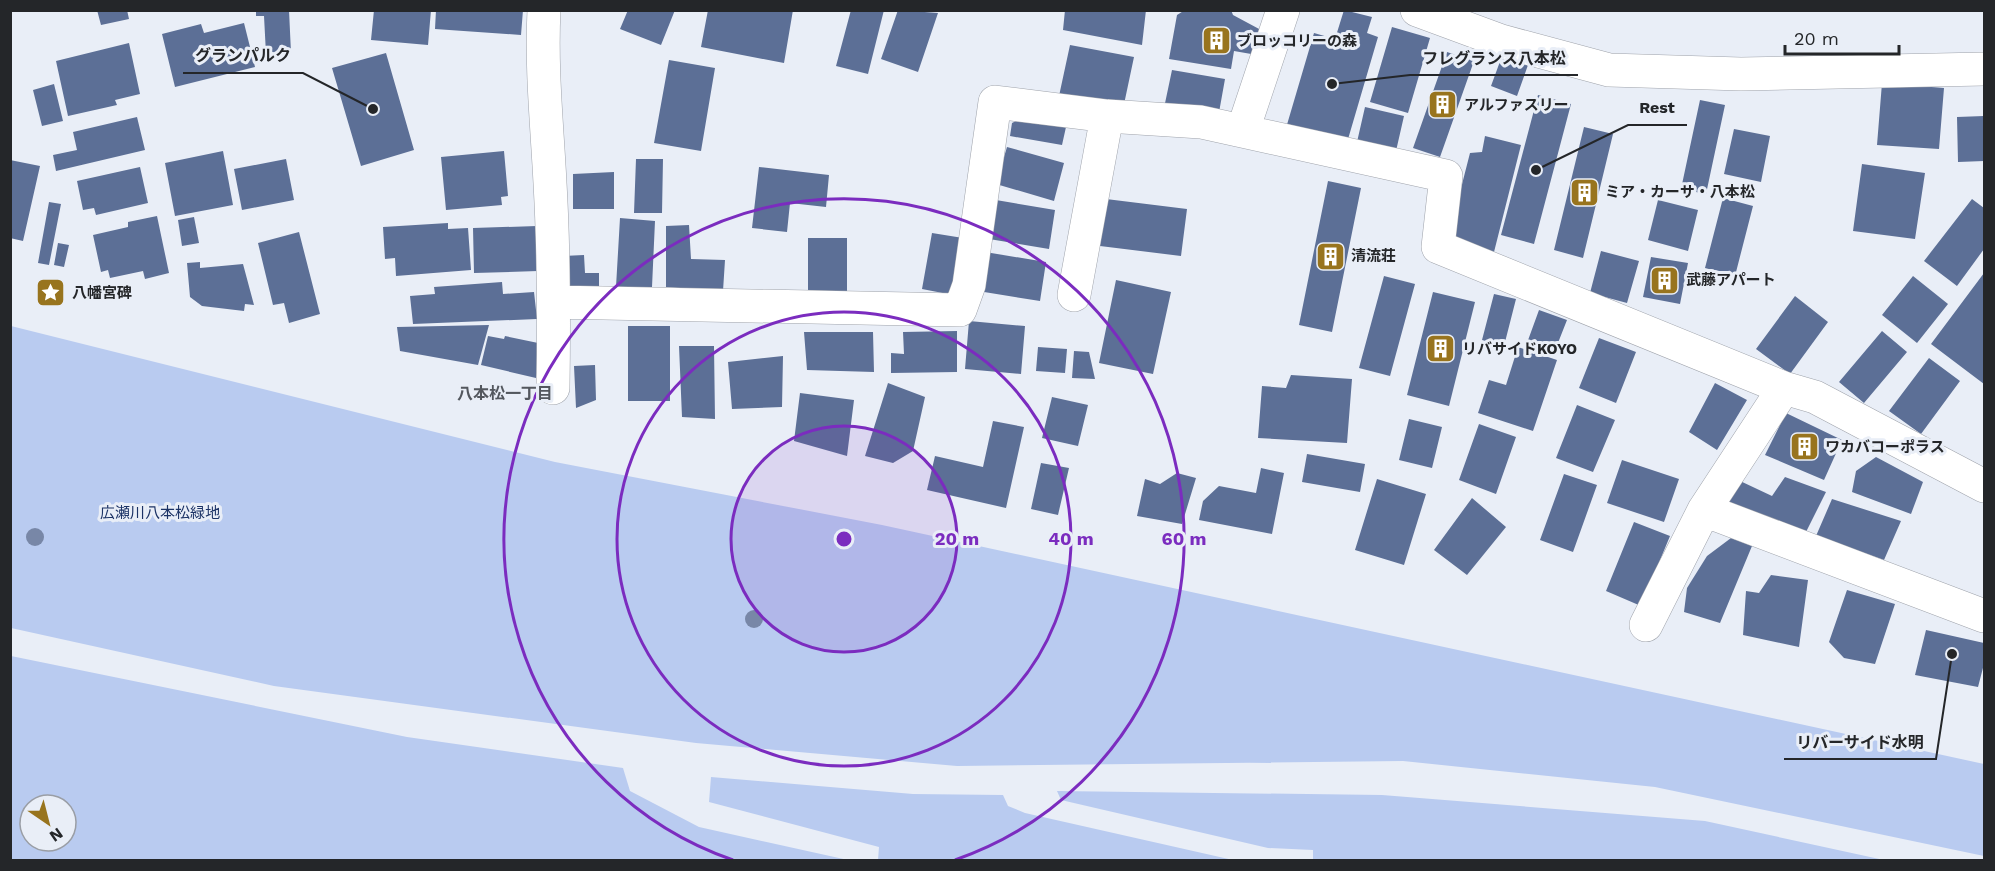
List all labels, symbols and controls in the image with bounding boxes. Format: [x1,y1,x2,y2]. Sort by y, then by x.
scale bar [1785,18,1899,56]
building icon: ブロッコリーの森 [1200,25,1232,57]
text: 20 m [1794,28,1839,49]
place label: ブロッコリーの森 [1237,32,1357,50]
callout: グランパルク [183,39,303,73]
callout: フレグランス八本松 [1410,41,1578,75]
text: グランパルク [195,46,291,65]
text: フレグランス八本松 [1422,49,1566,68]
building icon: アルファスリー [1427,89,1459,121]
callout: Rest [1628,91,1687,125]
place label: アルファスリー [1464,96,1569,114]
text: Rest [1639,98,1675,117]
building icon: ミア・カーサ・八本松 [1568,176,1600,208]
place label: ミア・カーサ・八本松 [1605,183,1755,201]
building icon: 清流荘 [1314,240,1346,272]
place label: 清流荘 [1351,247,1396,265]
building icon: 武藤アパート [1649,264,1681,296]
place label: 武藤アパート [1686,271,1776,289]
place icon: 八幡宮碑 [35,277,67,309]
place label: 八幡宮碑 [72,284,132,302]
building icon: リバサイドKOYO [1425,333,1457,365]
place label: リバサイドKOYO [1462,340,1577,358]
district label: 八本松一丁目 [457,384,553,403]
building icon: ワカバコーポラス [1788,431,1820,463]
place label: ワカバコーポラス [1825,438,1945,456]
park label: 広瀬川八本松緑地 [100,504,220,522]
text: 20 m [935,528,979,549]
text: 40 m [1048,528,1094,549]
text: 60 m [1162,528,1206,549]
centre of rings [834,529,854,549]
callout: リバーサイド水明 [1784,725,1936,759]
text: リバーサイド水明 [1796,733,1924,752]
north arrow [18,793,78,853]
text: N [46,824,67,846]

